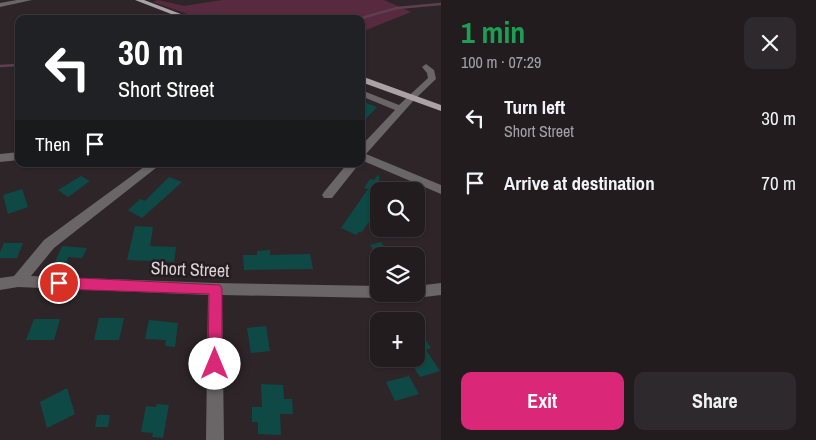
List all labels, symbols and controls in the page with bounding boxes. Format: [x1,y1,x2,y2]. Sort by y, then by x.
text: 1 min [461,12,525,52]
button: close [744,17,796,69]
text: 30 m [118,29,183,76]
icon: left [35,35,100,100]
text: 100 m · 07:29 [461,51,541,73]
text: Short Street [118,74,214,104]
text: Turn left [504,94,565,120]
icon: left [461,104,489,132]
text: 30 m [761,105,796,131]
text: Short Street [504,120,574,142]
icon: arrive [81,130,109,158]
text: Then [35,131,71,157]
icon: arrive [461,169,489,197]
text: Arrive at destination [504,170,655,196]
text: 70 m [761,170,796,196]
map controls [370,182,425,367]
button: search [370,182,425,237]
button: layers [370,247,425,302]
street label: Short Street [150,255,230,283]
pin [38,262,80,304]
icon: arrive [45,269,73,297]
button: + [370,312,425,367]
position arrow [188,337,240,389]
button: Exit [461,372,624,430]
button: Share [634,372,796,430]

